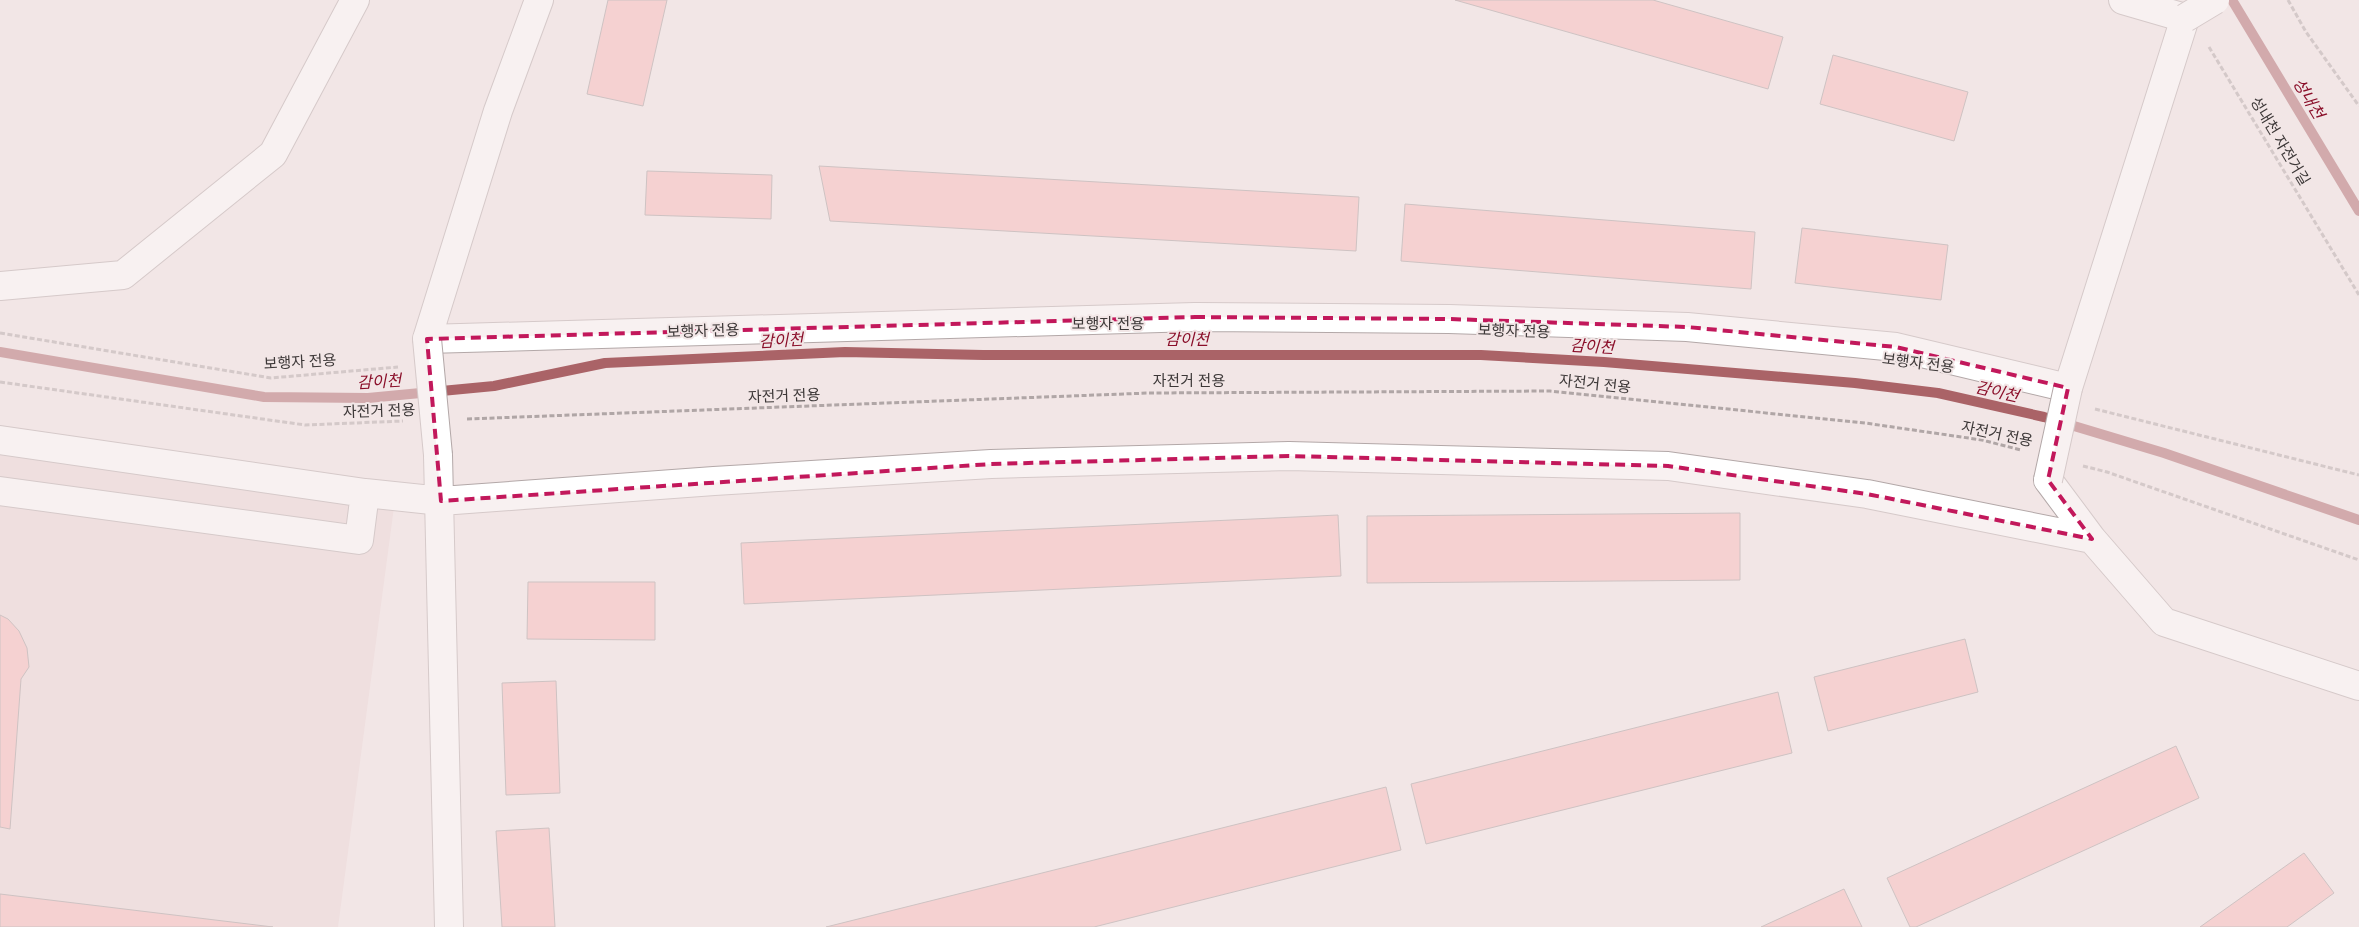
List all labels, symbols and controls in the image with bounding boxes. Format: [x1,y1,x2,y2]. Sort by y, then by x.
water label: 성내천 [2289,74,2330,124]
street label: 성내천 자전거길 [2246,93,2314,189]
street label: 보행자 전용 [1072,314,1144,333]
street label: 보행자 전용 [666,320,740,341]
street label: 보행자 전용 [1477,320,1551,341]
water label: 감이천 [758,329,806,351]
water label: 감이천 [1165,329,1211,349]
water label: 감이천 [1569,335,1617,357]
street label: 보행자 전용 [1881,349,1955,376]
street label: 보행자 전용 [263,350,337,373]
water label: 감이천 [356,370,404,392]
street label: 자전거 전용 [1558,370,1632,397]
street label: 자전거 전용 [1153,371,1225,390]
water label: 감이천 [1973,376,2023,406]
street label: 자전거 전용 [747,385,821,406]
street label: 자전거 전용 [342,400,416,421]
street label: 자전거 전용 [1960,417,2035,450]

